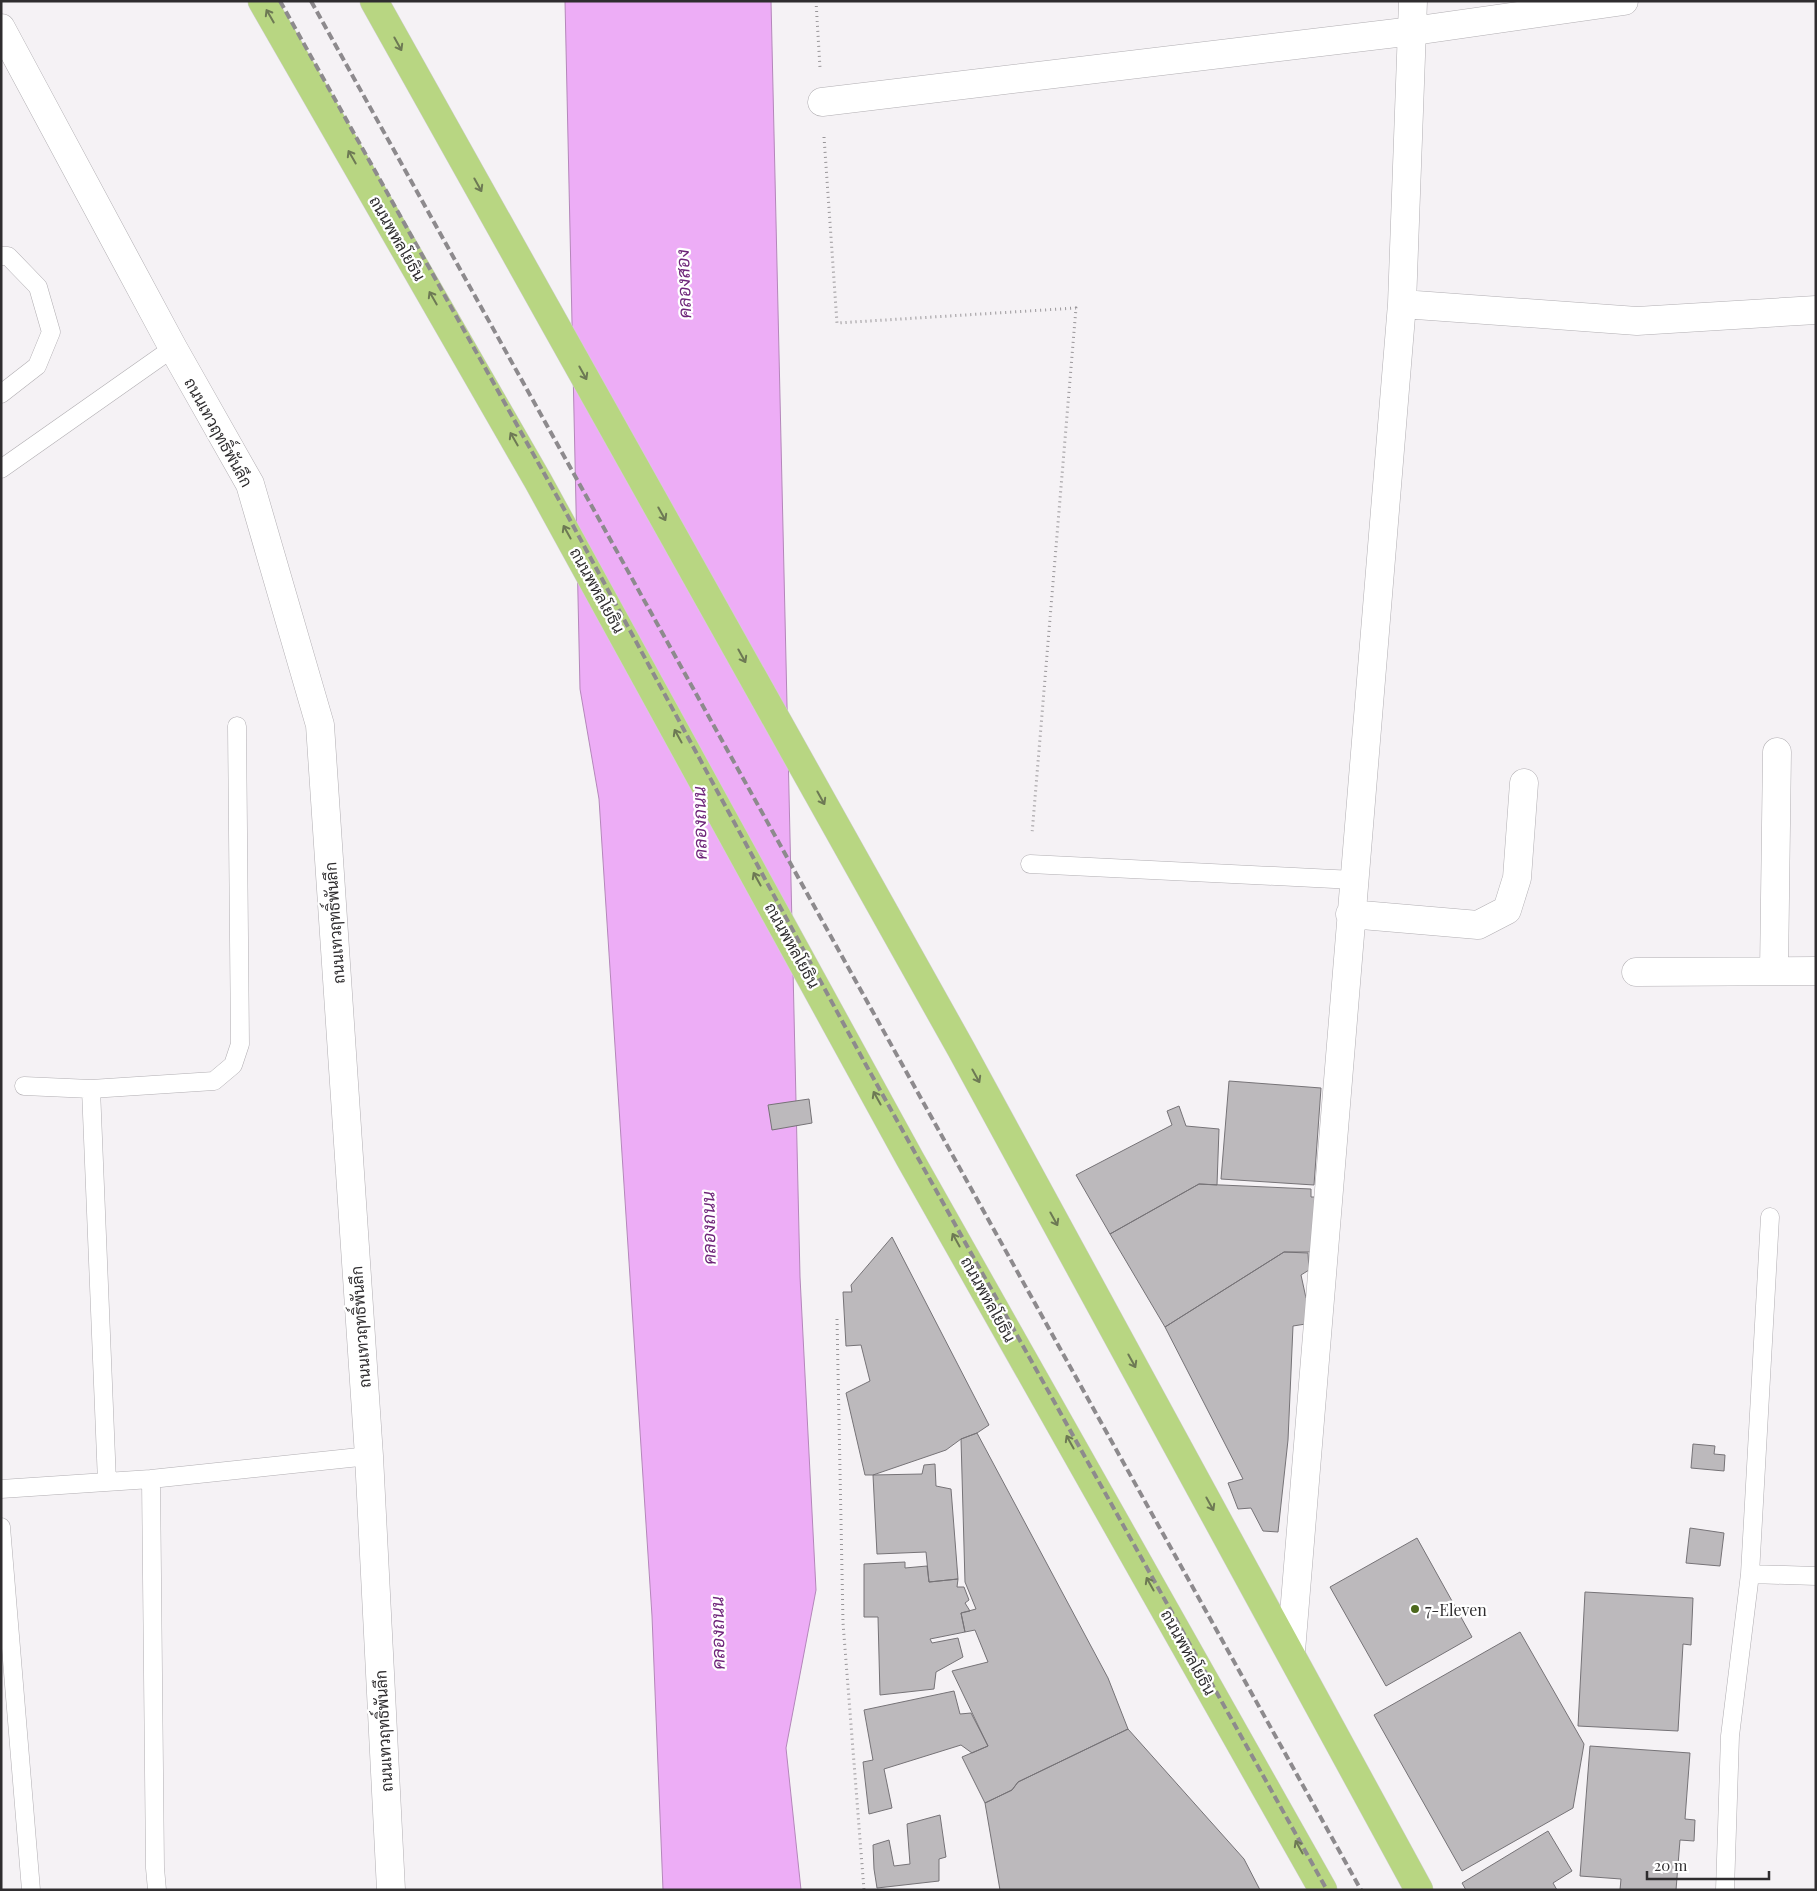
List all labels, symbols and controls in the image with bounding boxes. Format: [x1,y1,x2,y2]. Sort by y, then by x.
one-way arrow [265,10,275,24]
one-way arrow [393,36,403,51]
one-way arrow [346,151,356,165]
one-way arrow [473,178,483,192]
street label: ถนนพหลโยธิน [365,192,431,284]
water label: คลองสอง [670,249,696,319]
one-way arrow [427,291,437,305]
one-way arrow [578,365,588,380]
street label: ถนนเทวฤทธิ์พันลึก [180,372,261,490]
one-way arrow [509,431,519,446]
one-way arrow [658,507,668,521]
one-way arrow [561,526,571,540]
street label: ถนนพหลโยธิน [566,543,630,637]
one-way arrow [737,649,747,663]
one-way arrow [673,729,683,744]
water label: คลองถนน [686,786,712,860]
one-way arrow [816,791,826,806]
street label: ถนนเทวฤทธิ์พันลึก [316,861,349,985]
one-way arrow [751,872,761,886]
street label: ถนนพหลโยธิน [761,898,825,992]
one-way arrow [971,1069,981,1084]
one-way arrow [871,1091,881,1106]
water label: คลองถนน [695,1191,721,1265]
one-way arrow [1049,1211,1059,1226]
one-way arrow [951,1233,960,1248]
street label: ถนนพหลโยธิน [957,1252,1021,1346]
street label: ถนนเทวฤทธิ์พันลึก [342,1265,375,1389]
one-way arrow [1127,1354,1137,1369]
one-way arrow [1065,1436,1075,1450]
one-way arrow [1206,1496,1215,1511]
one-way arrow [1145,1577,1154,1592]
water label: คลองถนน [704,1596,730,1670]
place label: 7-Eleven [1425,1599,1487,1620]
marker: 7-Eleven [1409,1603,1421,1615]
street label: ถนนพหลโยธิน [1157,1605,1221,1699]
street label: ถนนเทวฤทธิ์พันลึก [366,1670,397,1793]
one-way arrow [1294,1840,1304,1855]
scale bar [1647,1848,1770,1880]
text: 20 m [1654,1855,1688,1875]

